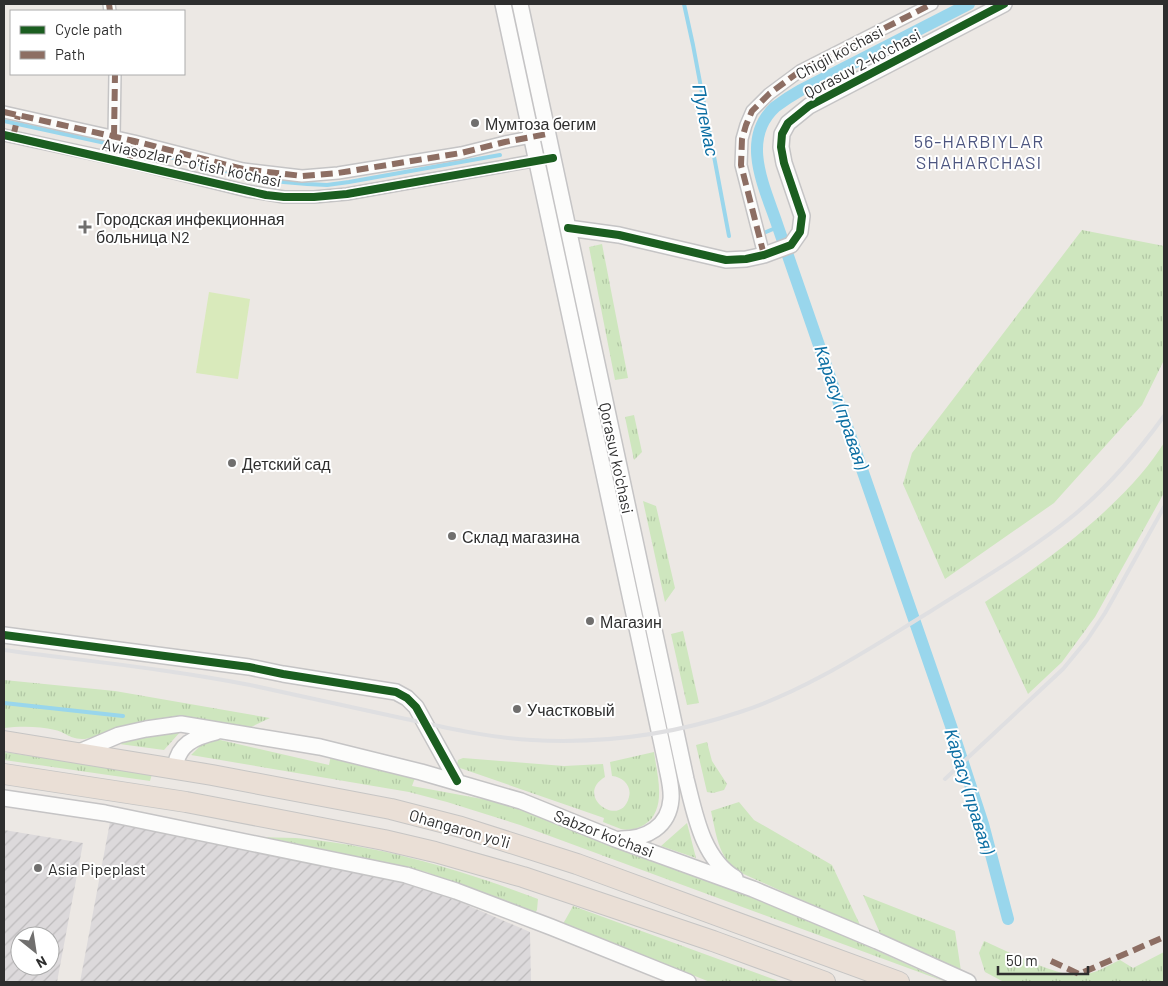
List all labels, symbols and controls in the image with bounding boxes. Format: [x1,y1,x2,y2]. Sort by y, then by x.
legend [10,10,185,75]
text: Cycle path [55,20,122,38]
street label: Chigil ko'chasi [792,21,886,83]
street label: Qorasuv 2-koʻchasi [800,24,924,102]
text: Path [55,45,85,63]
water label: Пулемас [688,82,724,158]
place label: Мумтоза бегим [485,114,596,133]
marker: Мумтоза бегим [469,117,481,129]
district label: 56-HARBIYLAR SHAHARCHASI [914,130,1044,173]
street label: Aviasozlar 6-o'tish ko'chasi [101,134,283,190]
place label: Городская инфекционная больница N2 [96,209,284,246]
marker: Городская инфекционная больница N2 [78,220,92,234]
water label: Карасу (правая) [811,342,874,473]
street label: Qorasuv ko'chasi [596,401,638,515]
place label: Детский сад [242,454,331,473]
marker: Детский сад [226,457,238,469]
place label: Склад магазина [462,527,580,546]
marker: Склад магазина [446,530,458,542]
place label: Магазин [600,612,662,631]
marker: Магазин [584,615,596,627]
place label: Участковый [527,700,615,719]
marker: Участковый [511,703,523,715]
water label: Карасу (правая) [941,726,1000,858]
street label: Ohangaron yoʻli [407,805,513,851]
street label: Sabzor ko'chasi [551,805,657,861]
place label: Asia Pipeplast [48,859,146,878]
marker: Asia Pipeplast [32,862,44,874]
north arrow [10,926,60,976]
scale bar [998,944,1088,976]
text: 50 m [1006,951,1038,969]
text: N [33,953,50,972]

